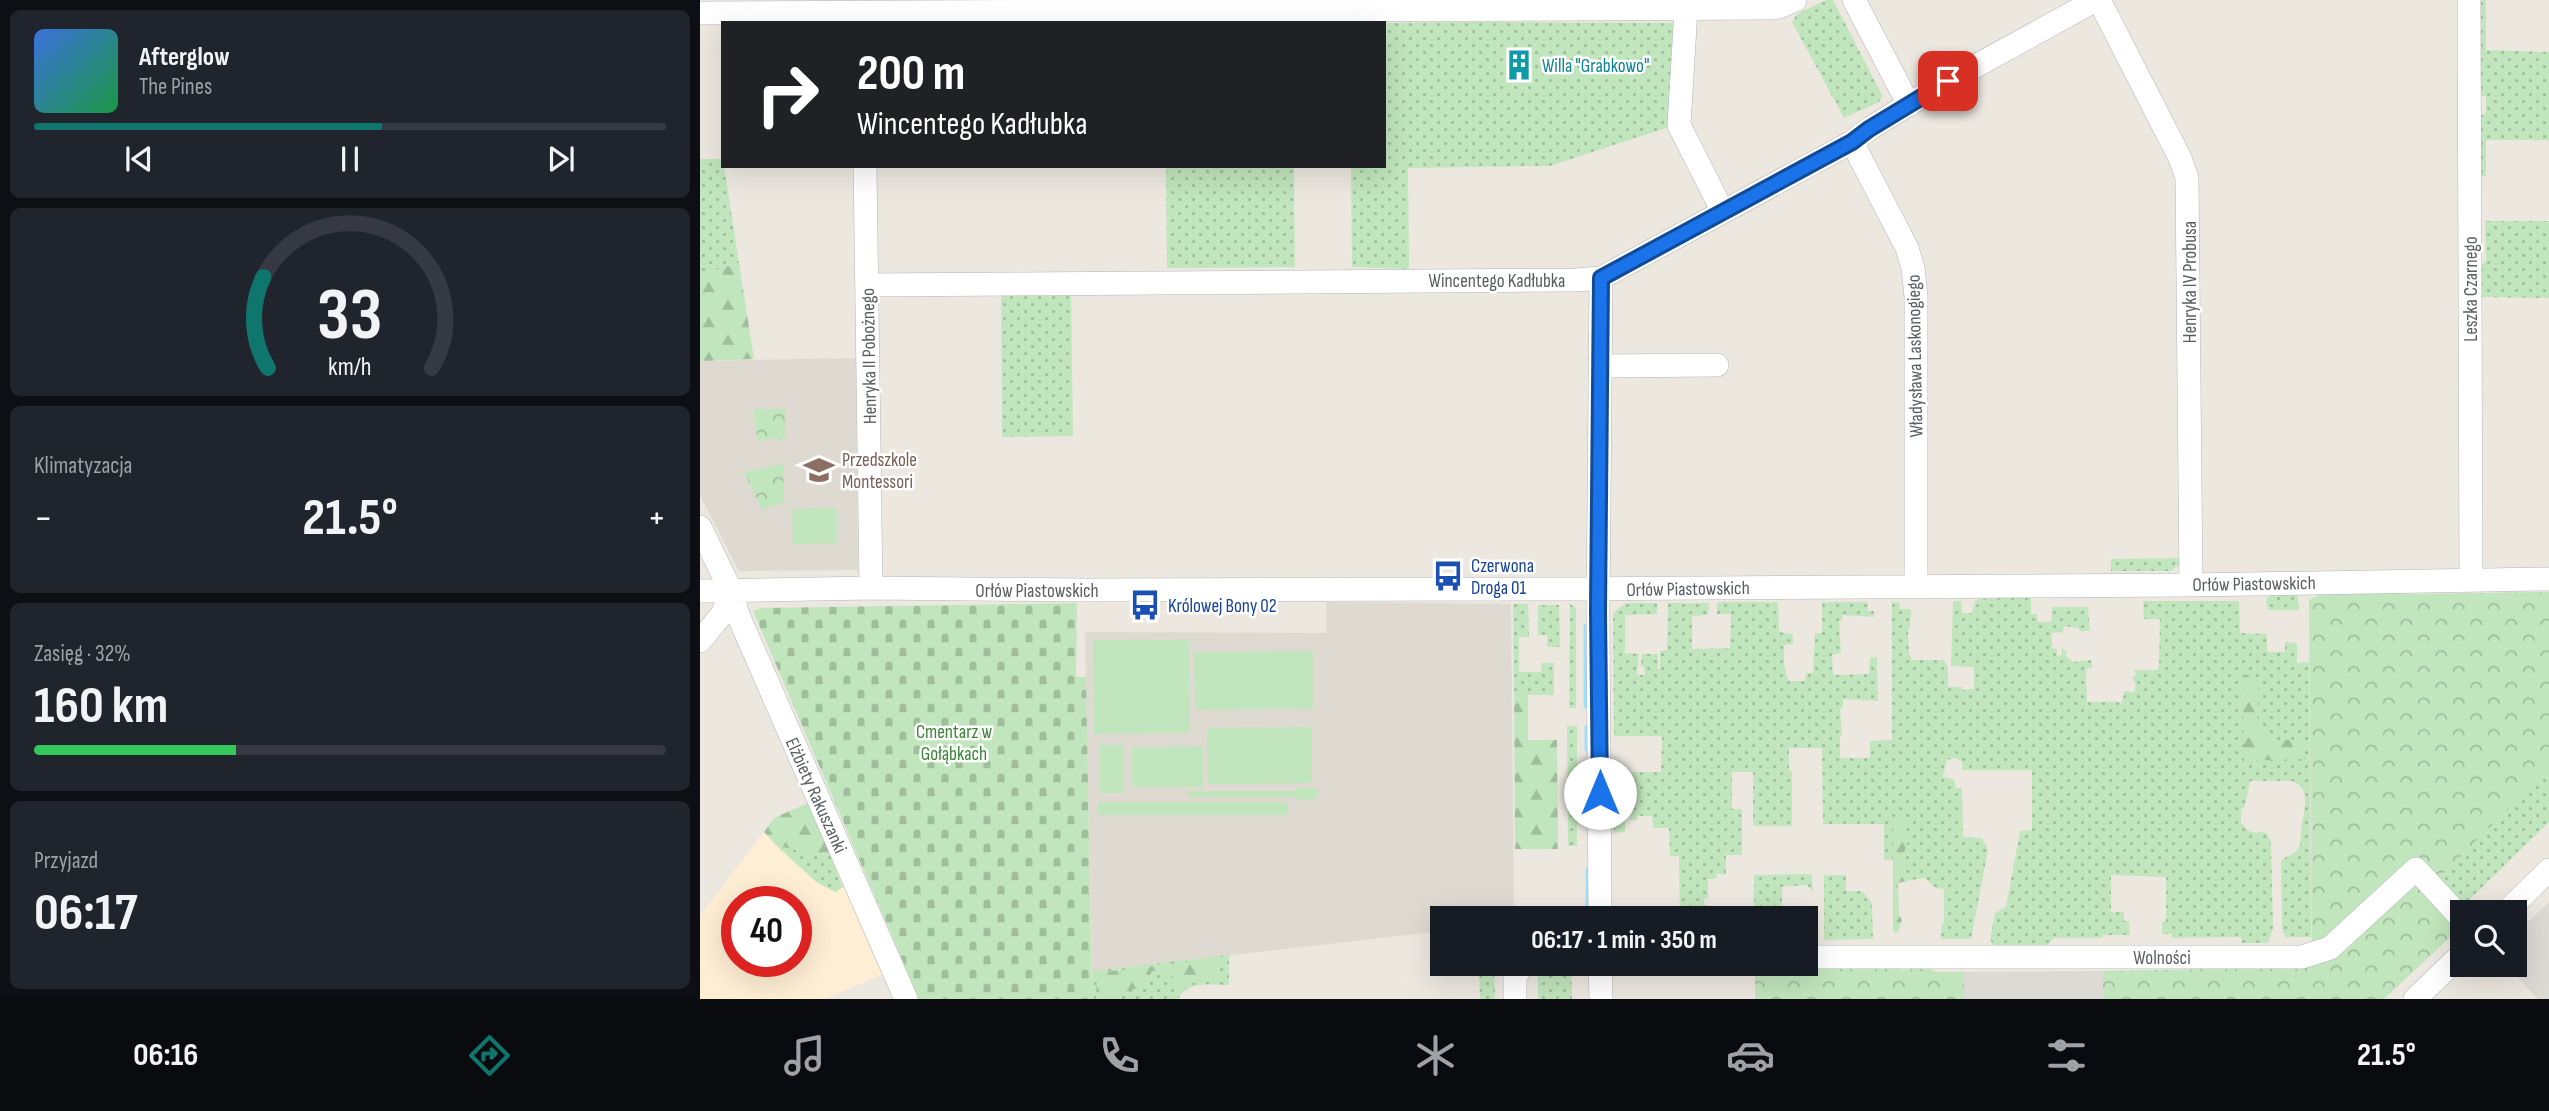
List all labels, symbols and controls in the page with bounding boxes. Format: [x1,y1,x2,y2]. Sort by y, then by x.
text: Afterglow [139,42,230,73]
text: 200 m [857,45,965,104]
building icon: Willa "Grabkowo" [1502,48,1536,82]
icon: right [742,49,833,140]
pin [1918,51,1978,111]
place label: Willa "Grabkowo" [1542,55,1650,78]
icon: arrive [1929,62,1967,100]
text: The Pines [139,73,212,101]
text: Wincentego Kadłubka [857,105,1087,144]
icon: previous [120,140,158,178]
icon: pause [331,140,369,178]
icon: next [542,140,580,178]
street label: Henryka IV Probusa [2179,221,2202,343]
street label: Leszka Czarnego [2460,236,2483,342]
street label: Wincentego Kadłubka [1429,270,1565,293]
text: 33 [317,272,383,360]
street label: Władysława Laskonogiego [1903,274,1928,438]
street label: Henryka II Pobożnego [857,288,882,424]
text: km/h [328,351,372,382]
place label: Przedszkole Montessori [842,449,917,494]
text: Klimatyzacja [34,452,132,480]
school or university icon: Przedszkole Montessori [802,453,836,487]
text: 21.5° [302,487,398,550]
text: − [34,496,53,541]
text: + [647,496,666,541]
place label: Czerwona Droga 01 [1471,555,1534,600]
bus stop icon: Czerwona Droga 01 [1431,559,1465,593]
street label: Orłów Piastowskich [2192,572,2316,597]
street label: Orłów Piastowskich [1626,577,1750,602]
street label: Orłów Piastowskich [975,580,1099,603]
bus stop icon: Królowej Bony 02 [1128,588,1162,622]
place label: Królowej Bony 02 [1168,595,1277,618]
text: Zasięg · 32% [34,640,131,668]
text: 160 km [34,675,168,738]
park label: Cmentarz w Gołąbkach [916,721,992,766]
street label: Elżbiety Rakuszanki [780,734,851,857]
position arrow [1563,756,1637,830]
text: Przyjazd [34,847,98,875]
text: 06:17 [34,882,138,945]
speed limit sign: 40 [721,886,812,977]
map controls [2450,900,2527,977]
button: search [2450,900,2527,977]
text: 06:17 · 1 min · 350 m [1531,925,1717,956]
street label: Wolności [2133,947,2191,970]
icon: directions [465,1031,514,1080]
icon: music [780,1031,829,1080]
icon: phone [1095,1031,1144,1080]
icon: climate [1411,1031,1460,1080]
icon: car [1726,1031,1775,1080]
icon: filters [2042,1031,2091,1080]
text: 06:16 [133,1036,198,1075]
text: 21.5° [2357,1036,2416,1075]

